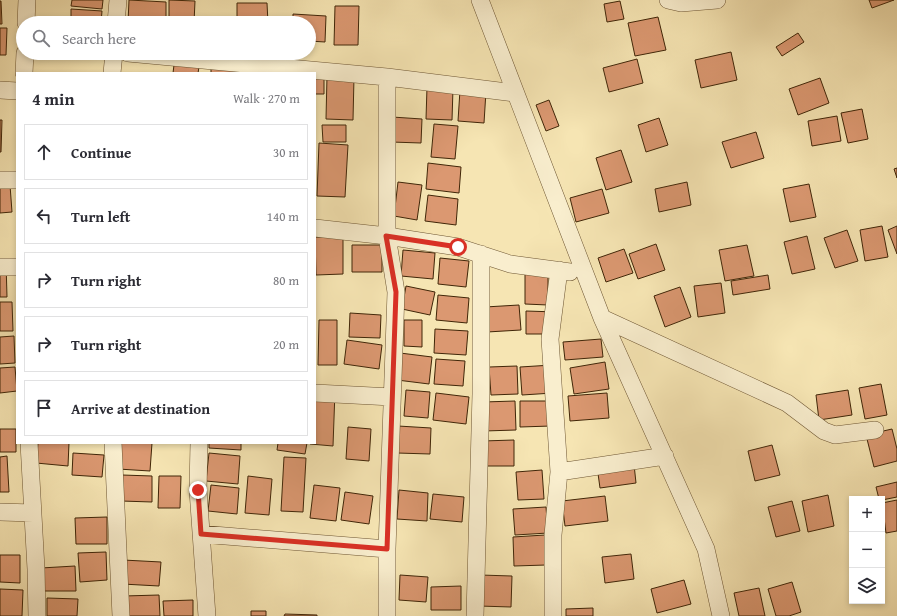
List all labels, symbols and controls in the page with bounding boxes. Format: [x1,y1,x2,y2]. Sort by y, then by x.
search box [16,16,316,60]
icon: search [30,27,52,49]
text: Search here [62,28,136,49]
text: 4 min [32,86,74,111]
text: Walk · 270 m [233,89,300,108]
icon: ahead [33,141,55,163]
text: Continue [71,142,132,163]
text: 30 m [273,143,299,162]
icon: left [33,205,55,227]
text: Turn left [71,206,130,227]
text: 140 m [267,207,299,226]
route start [449,238,467,256]
icon: right [33,269,55,291]
text: Turn right [71,270,142,291]
text: 80 m [273,271,299,290]
icon: right [33,333,55,355]
text: Turn right [71,334,142,355]
text: 20 m [273,335,299,354]
icon: arrive [33,397,55,419]
text: Arrive at destination [71,398,210,419]
route end [189,481,207,499]
map controls [849,496,885,604]
button: + [849,496,885,532]
button: − [849,532,885,568]
button: layers [849,568,885,604]

